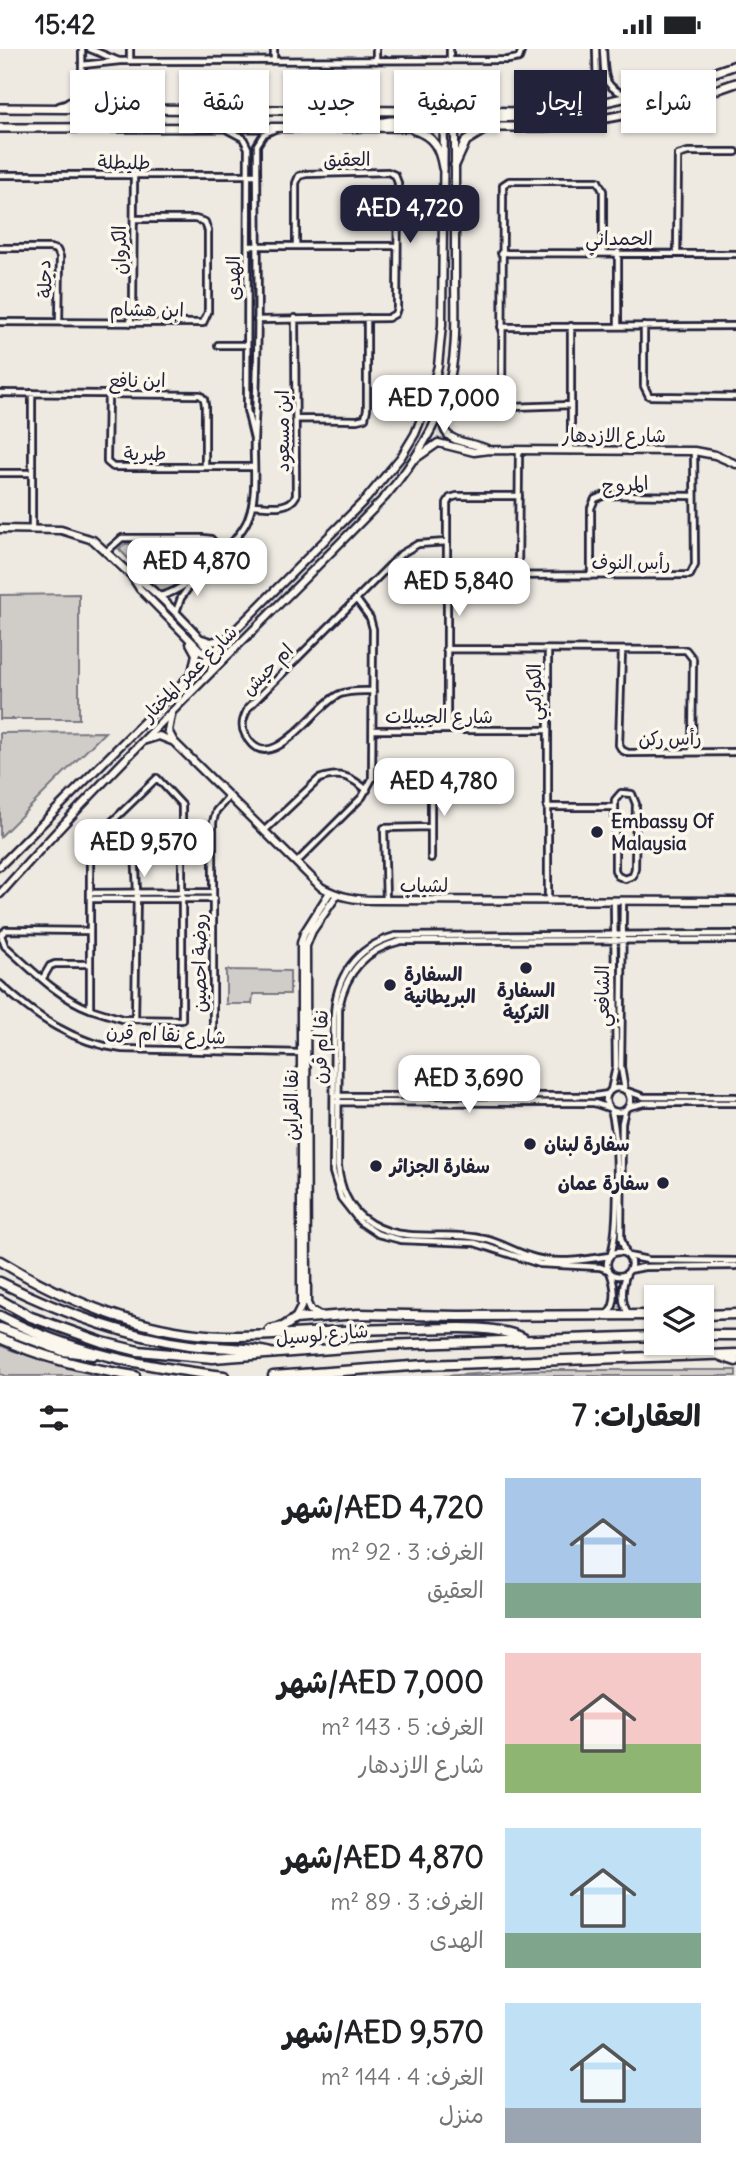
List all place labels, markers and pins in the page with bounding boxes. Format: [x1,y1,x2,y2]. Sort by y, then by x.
pin: AED 4,720 [330,185,490,245]
pin: AED 7,000 [364,375,524,435]
pin: AED 4,870 [117,539,277,598]
pin: AED 5,840 [379,559,539,618]
pin: AED 4,780 [364,759,524,818]
place label: Embassy Of Malaysia [611,809,714,855]
pin: AED 9,570 [64,819,224,879]
marker: Embassy Of Malaysia [589,824,605,840]
marker: السفارة التركية [518,960,534,976]
place label: السفارة البريطانية [404,962,476,1009]
marker: السفارة البريطانية [382,977,398,993]
place label: السفارة التركية [497,978,555,1024]
pin: AED 3,690 [389,1055,549,1115]
place label: سفارة لبنان [544,1132,630,1157]
marker: سفارة لبنان [522,1136,538,1152]
place label: سفارة الجزائر [388,1154,490,1178]
marker: سفارة الجزائر [368,1158,384,1174]
place label: سفارة عمان [558,1171,649,1195]
marker: سفارة عمان [655,1175,671,1191]

